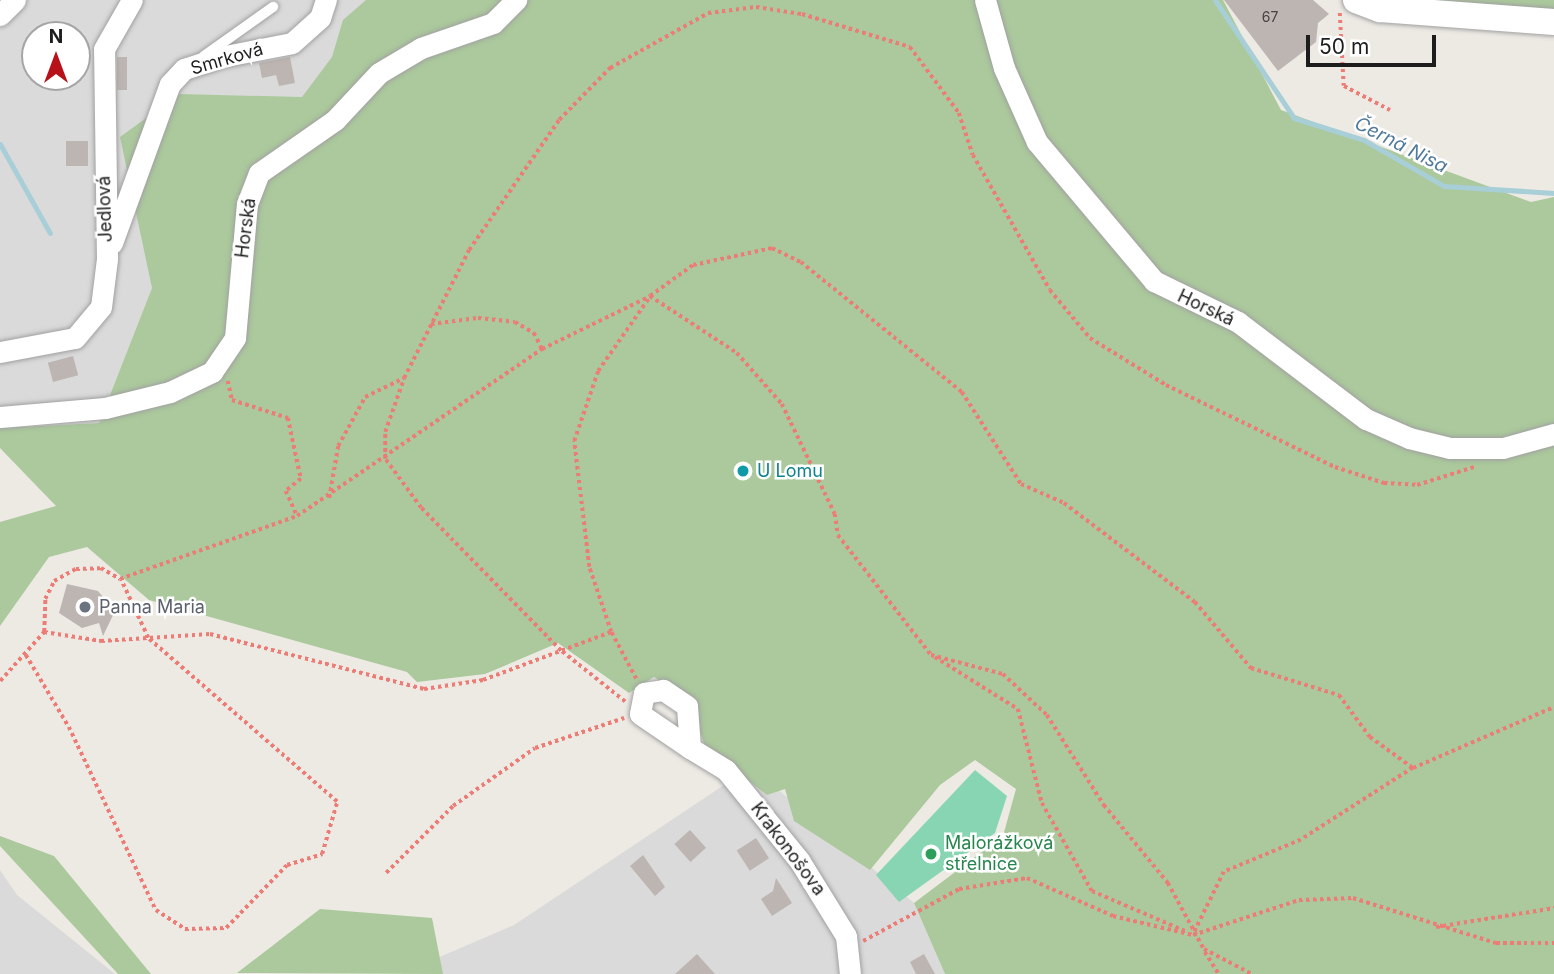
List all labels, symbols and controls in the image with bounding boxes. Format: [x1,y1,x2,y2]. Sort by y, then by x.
house number: 67 [1262,9,1278,25]
north arrow [21,21,91,91]
scale bar [1309,21,1438,65]
text: N [49,25,63,48]
text: 50 m [1319,34,1369,59]
street label: Smrková [188,38,266,80]
water label: Černá Nisa [1351,112,1451,178]
street label: Jedlová [93,175,117,243]
street label: Horská [232,197,260,259]
street label: Horská [1174,285,1238,331]
place label: U Lomu [757,460,823,482]
marker: U Lomu [735,463,751,479]
place label: Panna Maria [99,596,205,618]
marker: Panna Maria [77,599,93,615]
street label: Krakonošova [746,798,830,900]
place label: Malorážková střelnice [945,833,1053,876]
marker: Malorážková střelnice [923,846,939,862]

